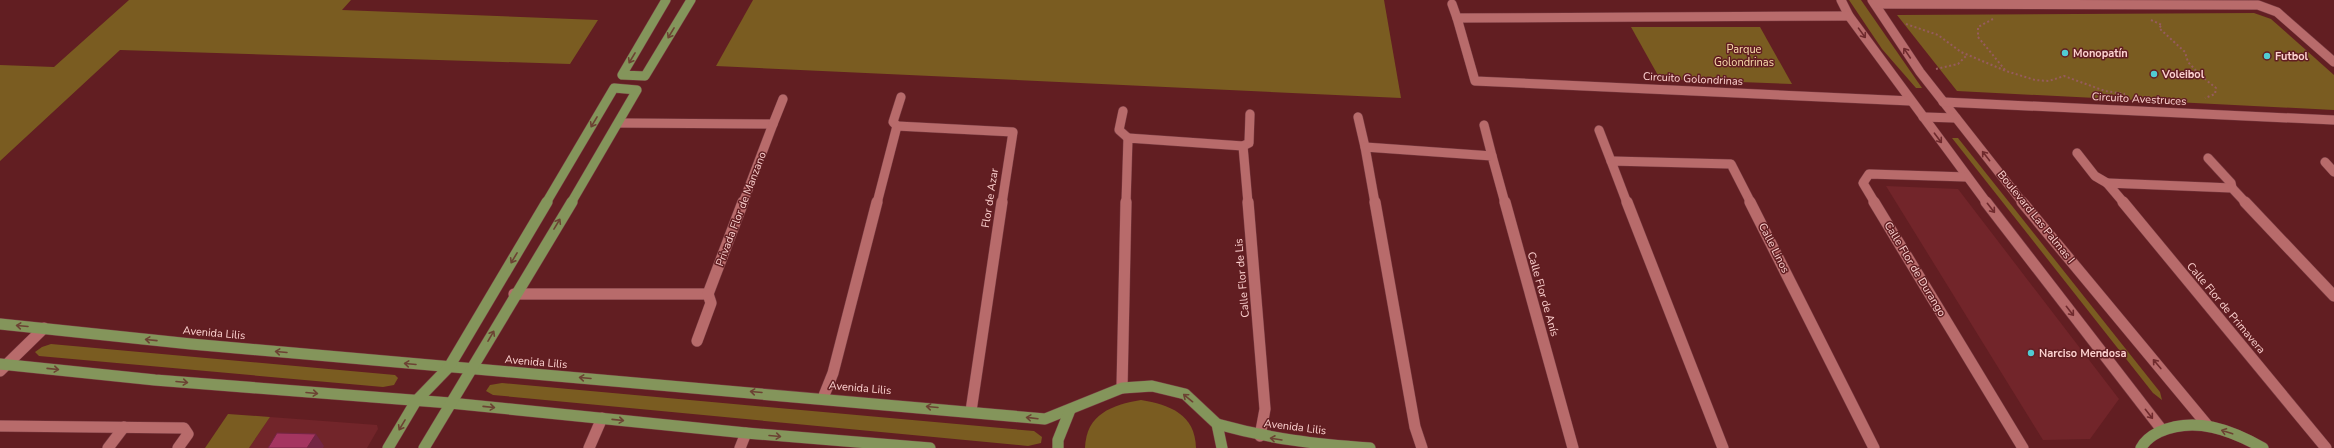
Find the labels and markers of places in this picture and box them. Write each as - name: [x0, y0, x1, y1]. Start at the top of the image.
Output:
- place label: Monopatín: [2073, 46, 2128, 61]
- marker: Monopatín: [2060, 48, 2070, 58]
- place label: Futbol: [2275, 49, 2309, 64]
- marker: Futbol: [2262, 51, 2272, 61]
- place label: Voleibol: [2161, 67, 2205, 82]
- marker: Voleibol: [2149, 69, 2159, 79]
- place label: Narciso Mendosa: [2039, 346, 2126, 361]
- marker: Narciso Mendosa: [2026, 348, 2036, 358]

